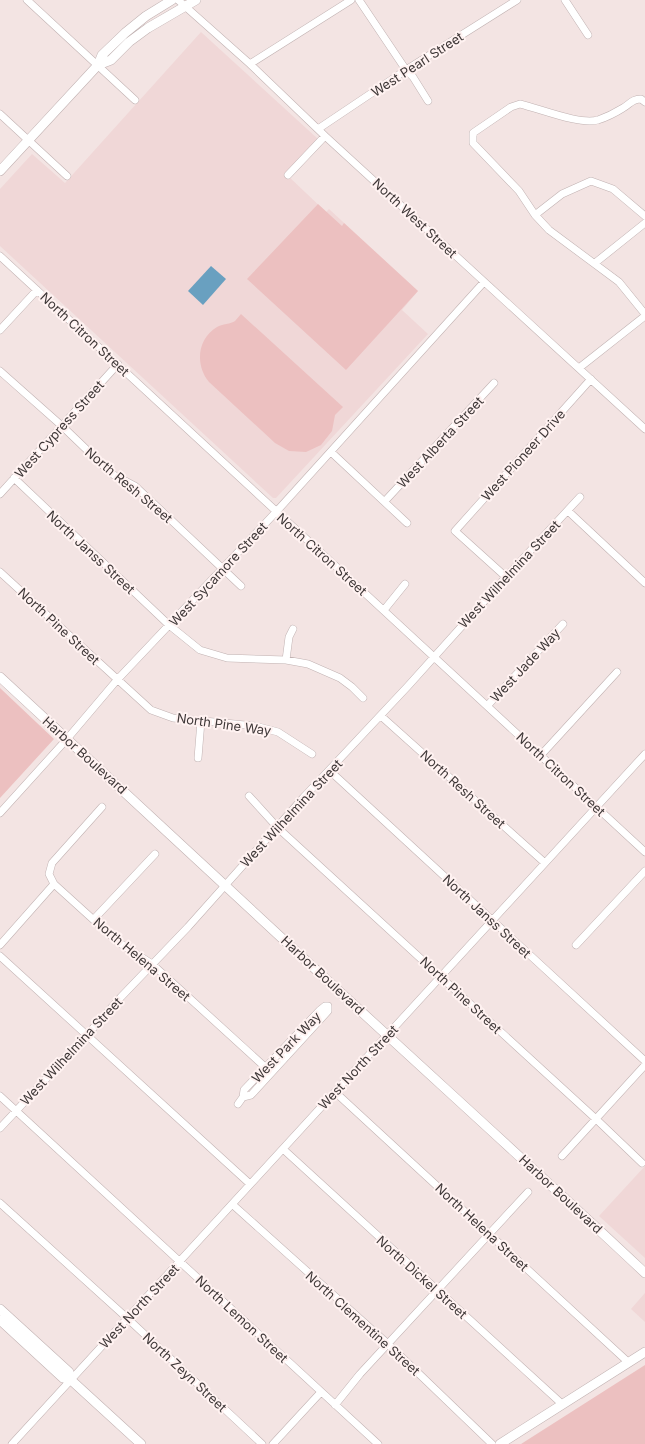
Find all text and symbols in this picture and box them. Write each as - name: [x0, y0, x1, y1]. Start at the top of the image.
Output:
- street label: West Pearl Street: [368, 28, 466, 100]
- street label: North West Street: [370, 175, 460, 261]
- street label: North Citron Street: [37, 289, 133, 379]
- street label: West Cypress Street: [11, 377, 107, 481]
- street label: West Alberta Street: [393, 393, 487, 491]
- street label: West Pioneer Drive: [478, 406, 568, 504]
- street label: North Resh Street: [82, 444, 176, 526]
- street label: North Janss Street: [44, 507, 138, 597]
- street label: North Citron Street: [274, 509, 370, 599]
- street label: West Wilhelmina Street: [455, 517, 563, 631]
- street label: West Sycamore Street: [166, 519, 270, 629]
- street label: North Pine Street: [15, 584, 103, 668]
- street label: West Jade Way: [487, 625, 563, 705]
- street label: North Pine Way: [176, 709, 272, 739]
- street label: Harbor Boulevard: [40, 713, 130, 797]
- street label: North Citron Street: [513, 729, 609, 819]
- street label: North Resh Street: [417, 747, 509, 831]
- street label: West Wilhelmina Street: [237, 756, 345, 870]
- street label: North Janss Street: [440, 871, 534, 961]
- street label: North Helena Street: [90, 914, 194, 1004]
- street label: Harbor Boulevard: [278, 932, 368, 1018]
- street label: North Pine Street: [417, 953, 505, 1037]
- street label: West Wilhelmina Street: [17, 994, 125, 1108]
- street label: West Park Way: [248, 1008, 324, 1086]
- street label: West North Street: [315, 1022, 401, 1112]
- street label: Harbor Boulevard: [516, 1151, 606, 1237]
- street label: North Helena Street: [432, 1180, 532, 1274]
- street label: North Dickel Street: [373, 1232, 471, 1322]
- street label: West North Street: [96, 1261, 182, 1351]
- street label: North Clementine Street: [303, 1267, 423, 1379]
- street label: North Lemon Street: [193, 1272, 291, 1366]
- street label: North Zeyn Street: [140, 1329, 230, 1415]

